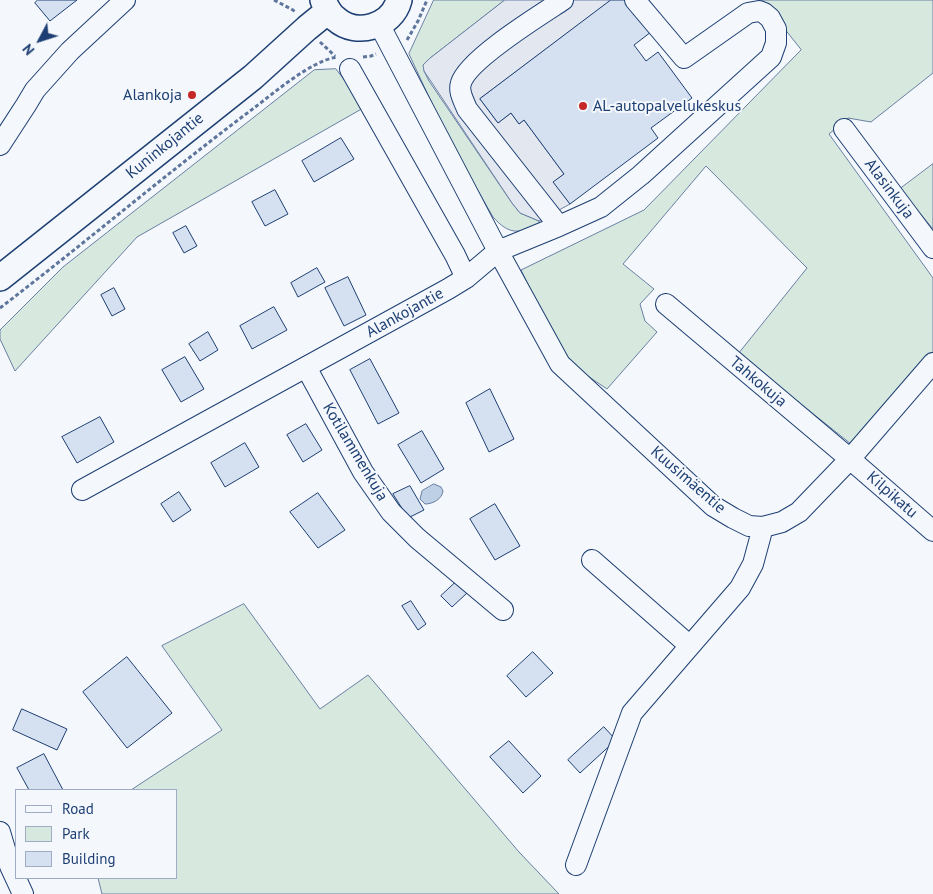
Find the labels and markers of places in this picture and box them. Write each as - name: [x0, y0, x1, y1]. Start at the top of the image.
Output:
- place label: Alankoja: [123, 85, 182, 105]
- marker: Alankoja: [186, 89, 198, 101]
- place label: AL-autopalvelukeskus: [593, 96, 741, 116]
- marker: AL-autopalvelukeskus: [577, 100, 589, 112]

